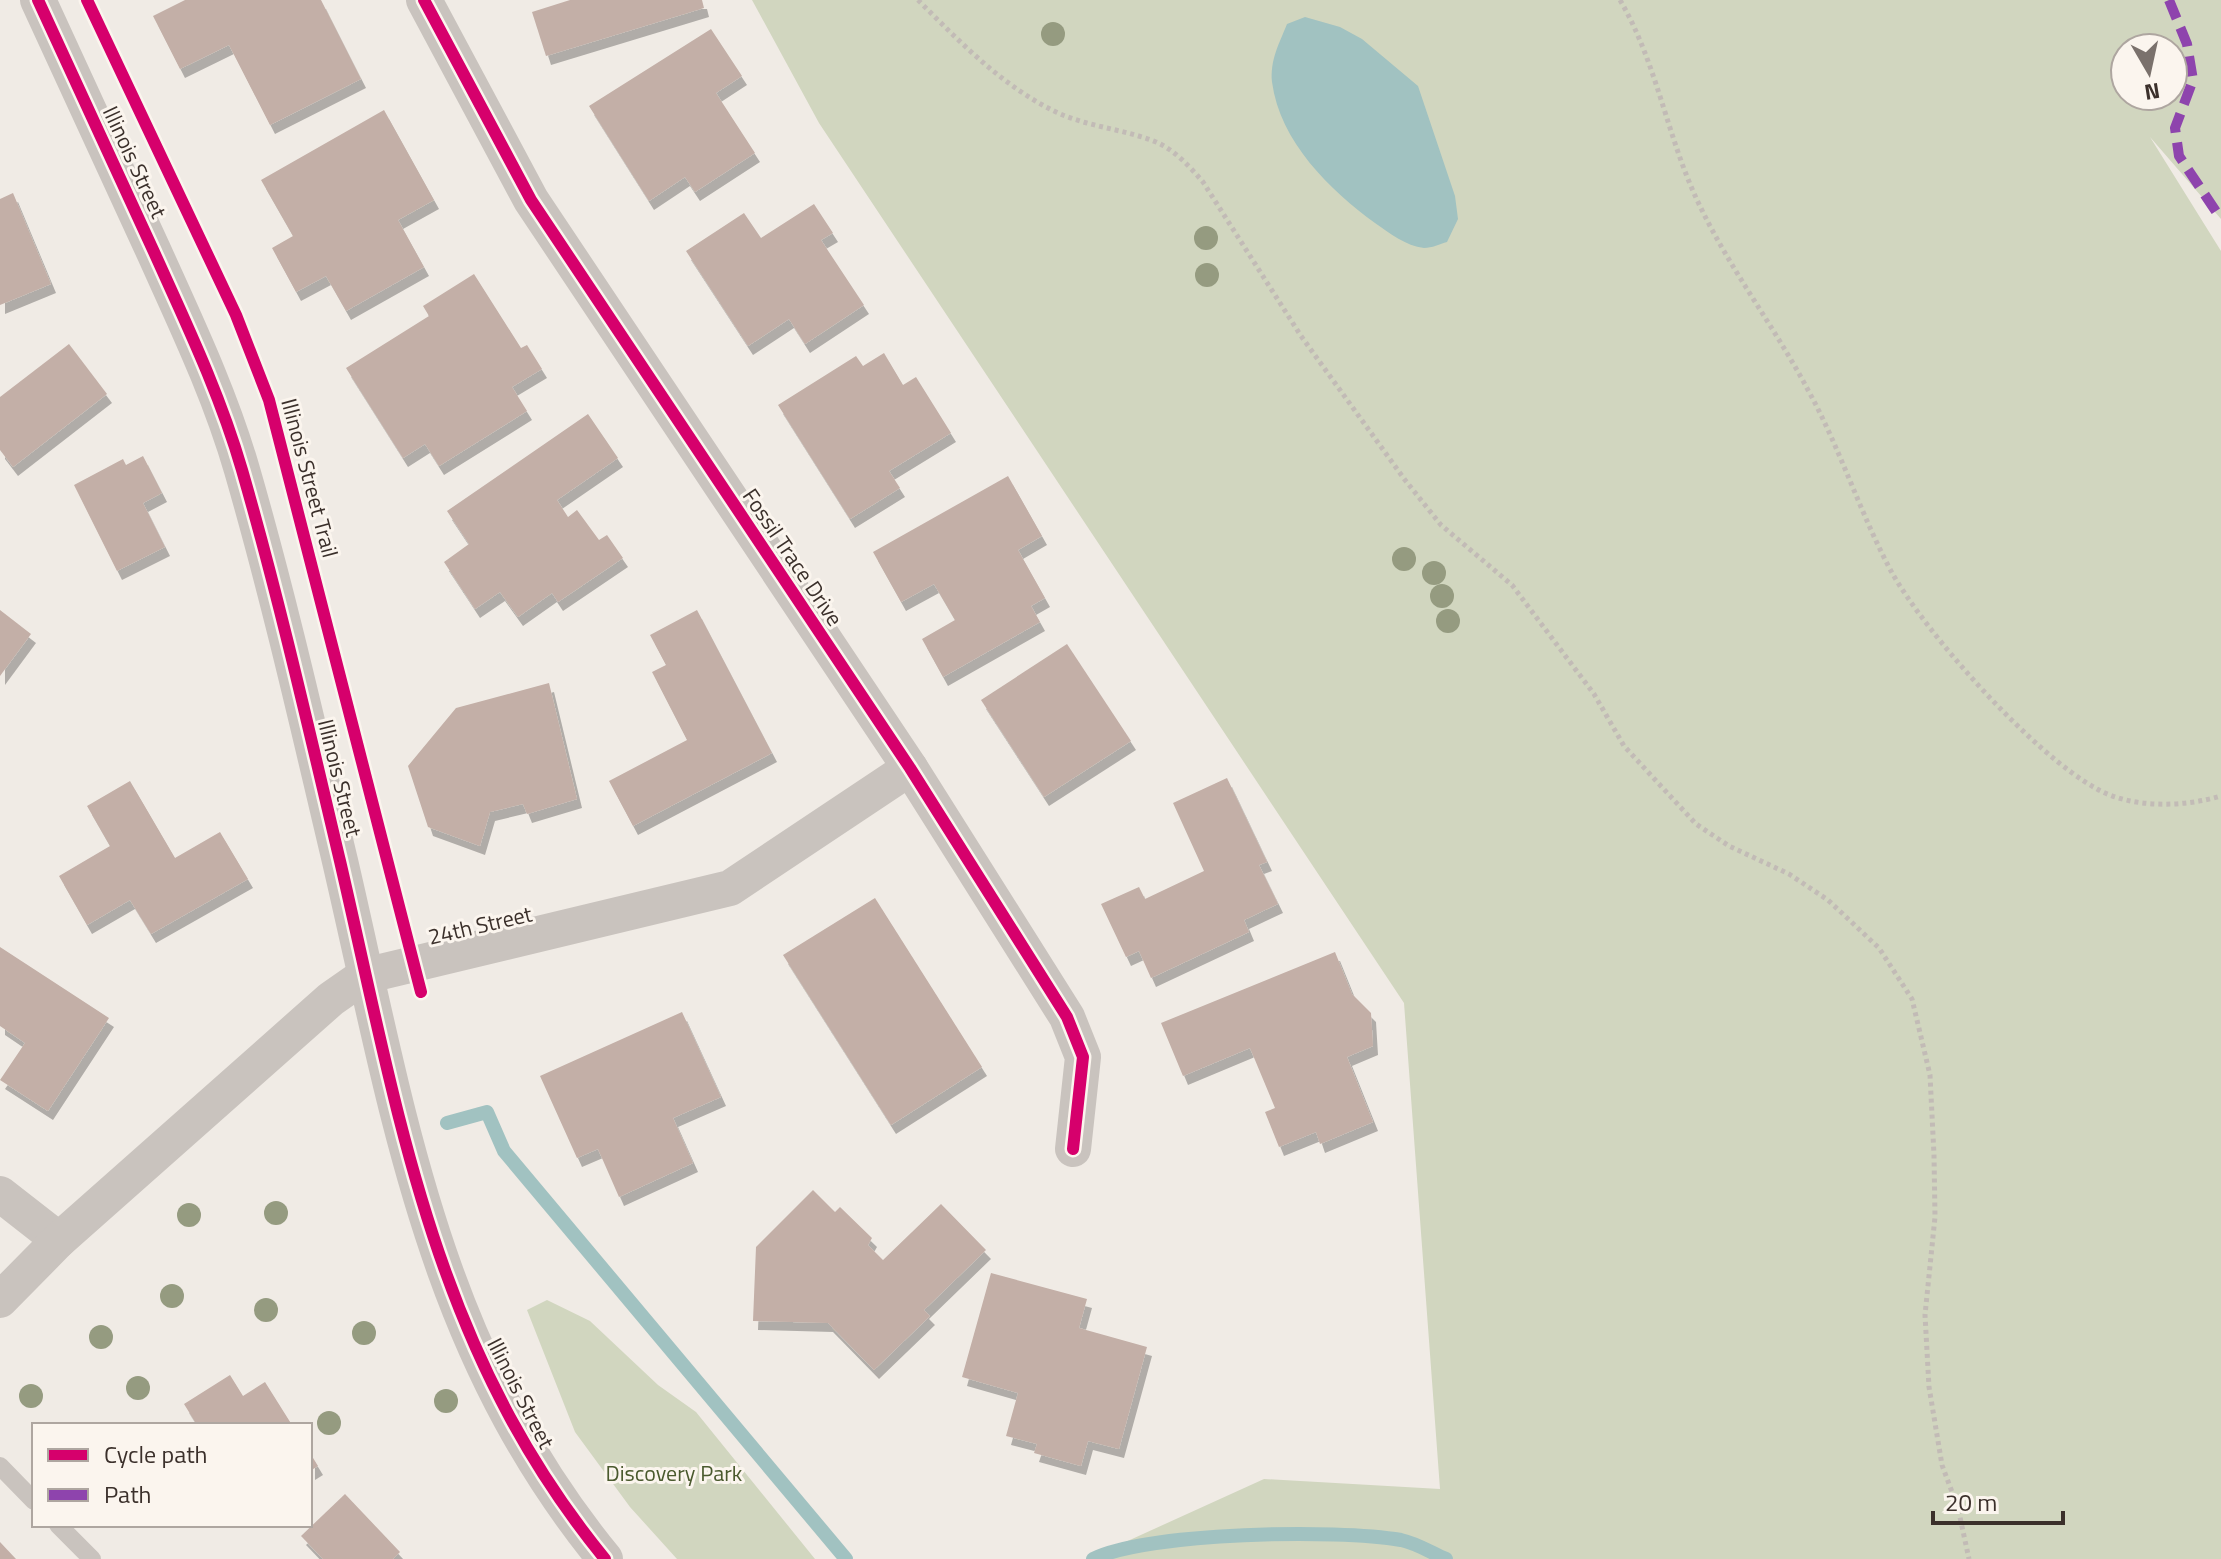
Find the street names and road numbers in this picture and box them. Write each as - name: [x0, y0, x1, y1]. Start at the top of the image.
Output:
- street label: Illinois Street: [94, 100, 176, 224]
- street label: Illinois Street Trail: [272, 395, 348, 561]
- street label: Fossil Trace Drive: [734, 481, 852, 633]
- street label: Illinois Street: [309, 715, 371, 841]
- street label: 24th Street: [425, 896, 536, 953]
- street label: Illinois Street: [479, 1332, 564, 1455]

